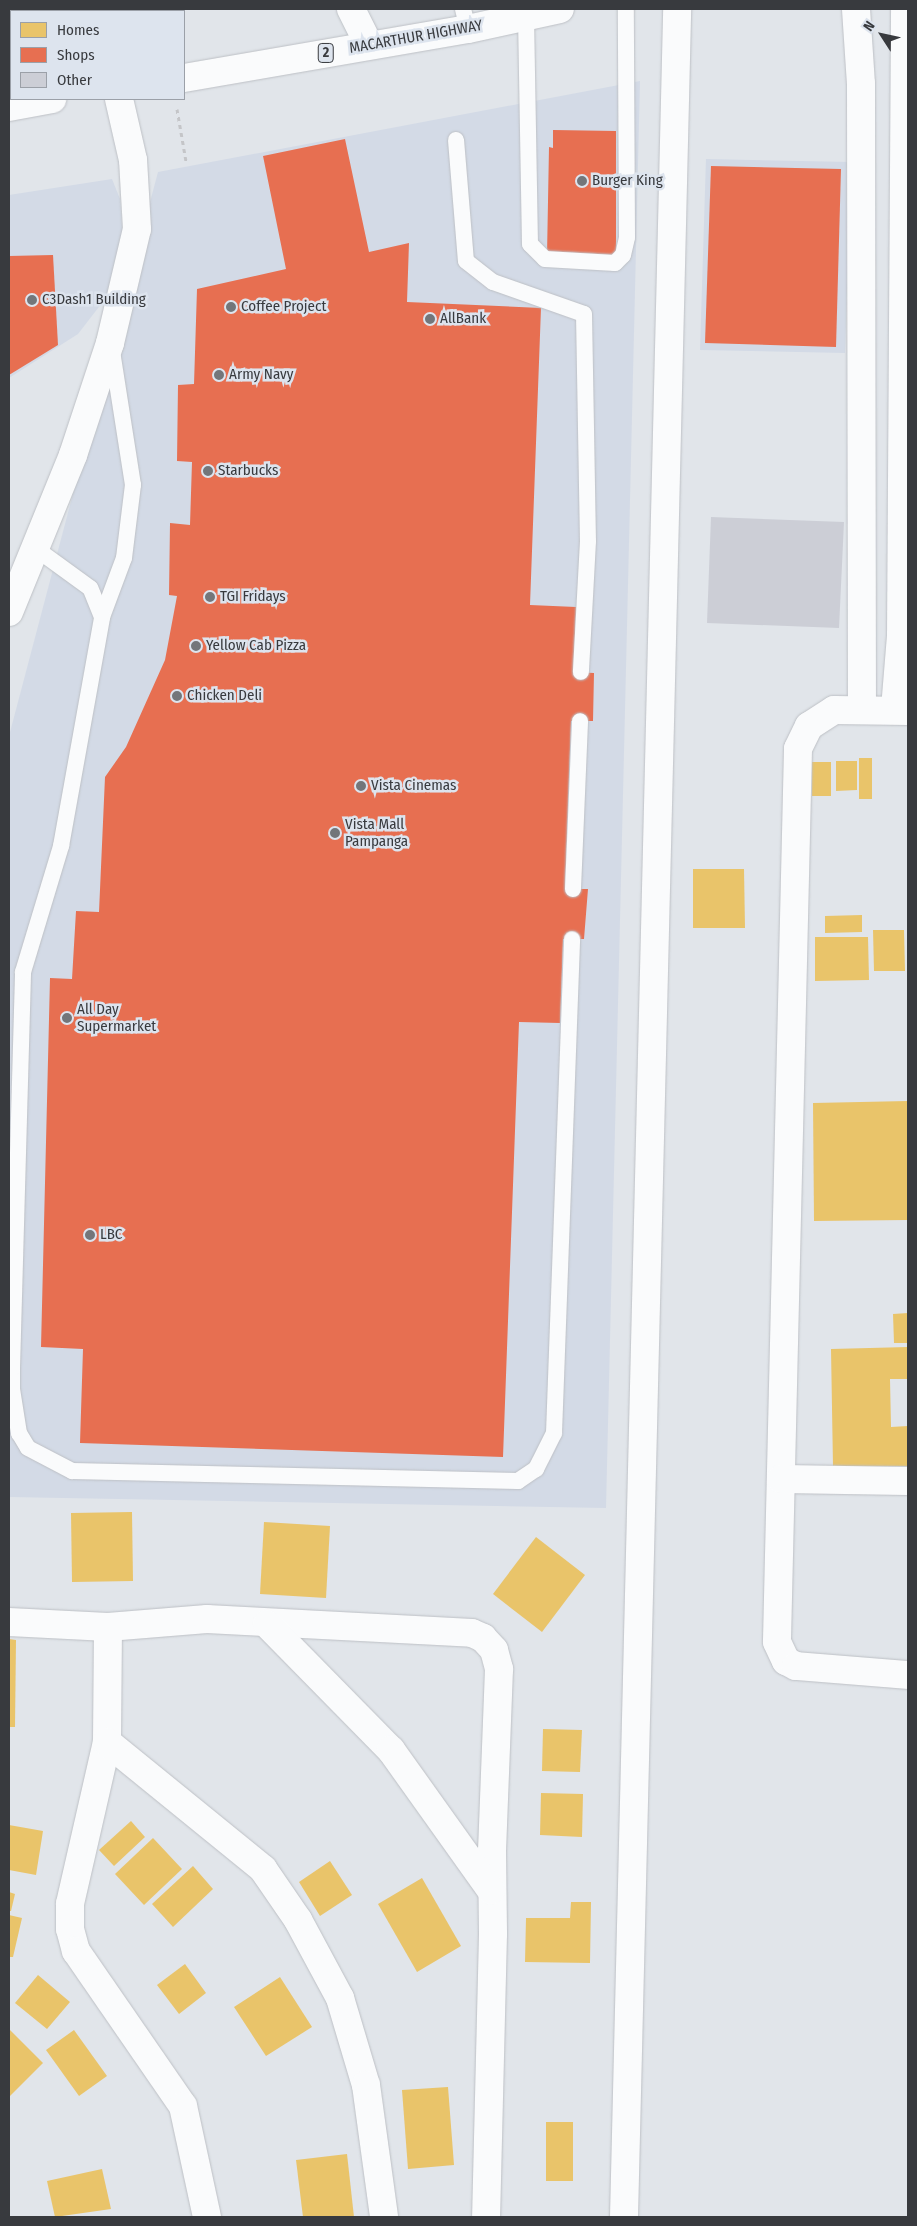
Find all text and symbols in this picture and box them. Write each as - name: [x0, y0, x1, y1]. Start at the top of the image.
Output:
- legend: [10, 10, 185, 100]
- north arrow: [857, 10, 907, 60]
- street label: MACARTHUR HIGHWAY: [348, 16, 484, 58]
- text: N: [860, 18, 879, 34]
- text: Homes: [57, 21, 99, 39]
- road number: 2: [317, 42, 335, 64]
- text: Shops: [57, 46, 95, 64]
- text: Other: [57, 71, 92, 89]
- place label: Burger King: [592, 172, 663, 190]
- marker: Burger King: [576, 175, 588, 187]
- place label: C3Dash1 Building: [42, 291, 146, 309]
- marker: C3Dash1 Building: [26, 294, 38, 306]
- place label: Coffee Project: [241, 298, 326, 316]
- marker: Coffee Project: [225, 301, 237, 313]
- place label: AllBank: [440, 310, 486, 328]
- marker: AllBank: [424, 313, 436, 325]
- place label: Army Navy: [229, 366, 293, 384]
- marker: Army Navy: [213, 369, 225, 381]
- place label: Starbucks: [218, 462, 278, 480]
- marker: Starbucks: [202, 465, 214, 477]
- place label: TGI Fridays: [220, 588, 286, 606]
- marker: TGI Fridays: [204, 591, 216, 603]
- place label: Yellow Cab Pizza: [206, 637, 306, 655]
- marker: Yellow Cab Pizza: [190, 640, 202, 652]
- place label: Chicken Deli: [187, 687, 262, 705]
- marker: Chicken Deli: [171, 690, 183, 702]
- place label: Vista Cinemas: [371, 777, 456, 795]
- marker: Vista Cinemas: [355, 780, 367, 792]
- place label: Vista Mall Pampanga: [345, 815, 408, 850]
- marker: Vista Mall Pampanga: [329, 827, 341, 839]
- place label: All Day Supermarket: [77, 1000, 156, 1035]
- marker: All Day Supermarket: [61, 1012, 73, 1024]
- place label: LBC: [100, 1226, 122, 1244]
- marker: LBC: [84, 1229, 96, 1241]

